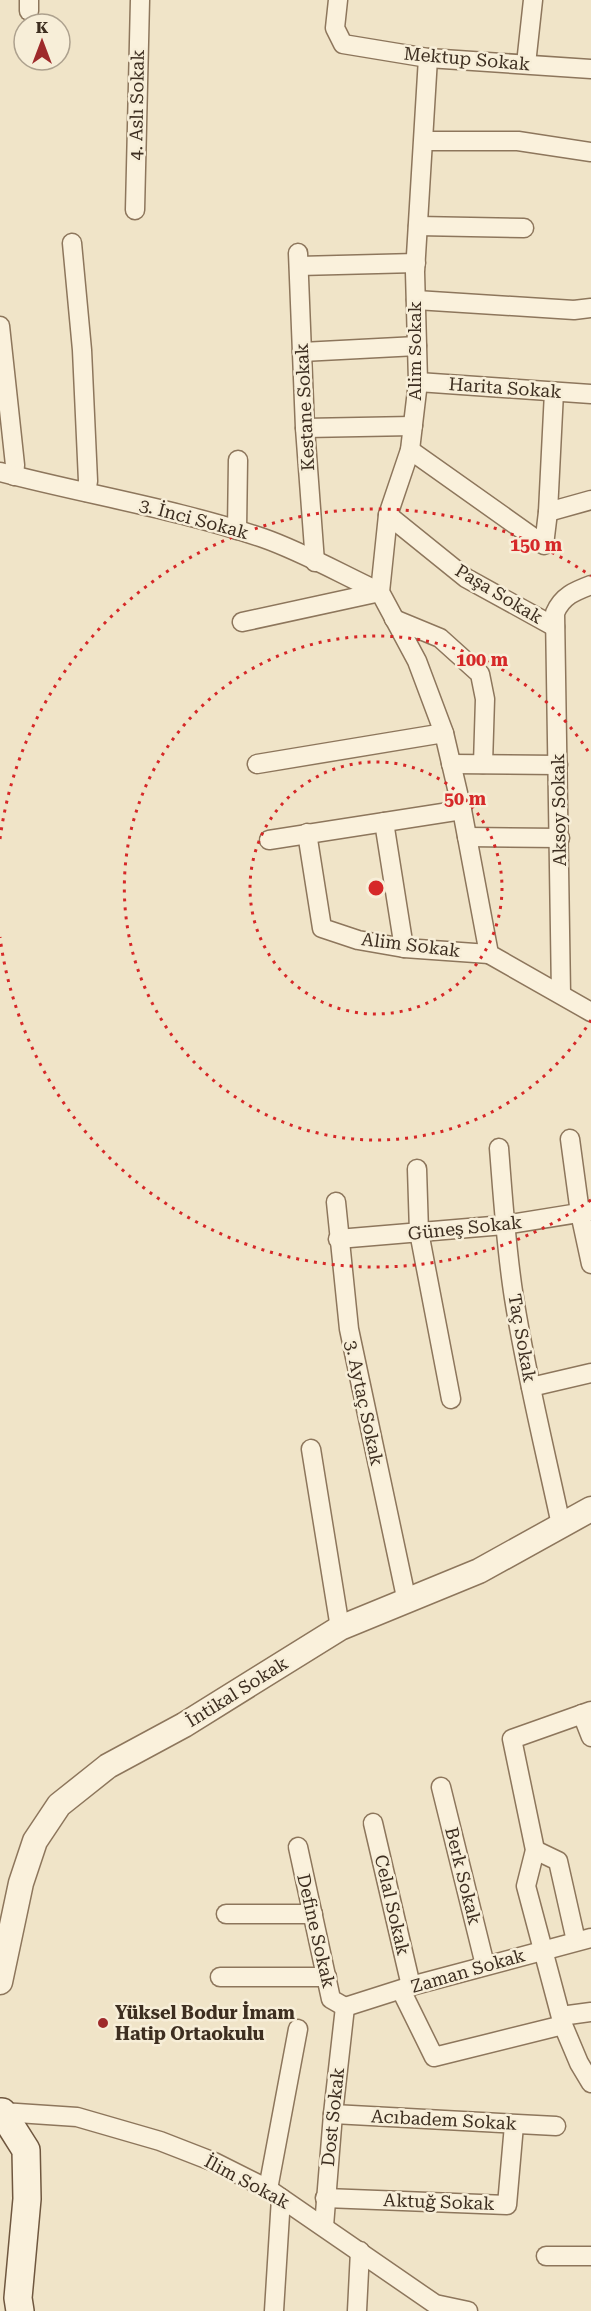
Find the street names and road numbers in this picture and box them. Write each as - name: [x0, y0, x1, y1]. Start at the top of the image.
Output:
- street label: Mektup Sokak: [403, 43, 531, 74]
- street label: 4. Aslı Sokak: [125, 49, 148, 161]
- street label: Alim Sokak: [404, 301, 425, 401]
- street label: Kestane Sokak: [291, 343, 318, 472]
- street label: Harita Sokak: [448, 373, 562, 402]
- street label: 3. İnci Sokak: [137, 494, 251, 543]
- street label: Paşa Sokak: [452, 559, 547, 628]
- street label: Aksoy Sokak: [547, 753, 570, 867]
- street label: Alim Sokak: [360, 928, 462, 961]
- street label: Güneş Sokak: [407, 1211, 523, 1244]
- street label: Taç Sokak: [504, 1292, 541, 1384]
- street label: 3. Aytaç Sokak: [341, 1338, 388, 1468]
- street label: İntikal Sokak: [182, 1652, 291, 1731]
- street label: Berk Sokak: [441, 1825, 486, 1927]
- street label: Celal Sokak: [371, 1853, 414, 1957]
- street label: Define Sokak: [293, 1872, 340, 1990]
- street label: Zaman Sokak: [408, 1944, 527, 1997]
- street label: Dost Sokak: [317, 2066, 348, 2167]
- street label: Acıbadem Sokak: [370, 2105, 518, 2134]
- street label: İlim Sokak: [201, 2150, 293, 2213]
- street label: Aktuğ Sokak: [383, 2189, 495, 2214]

